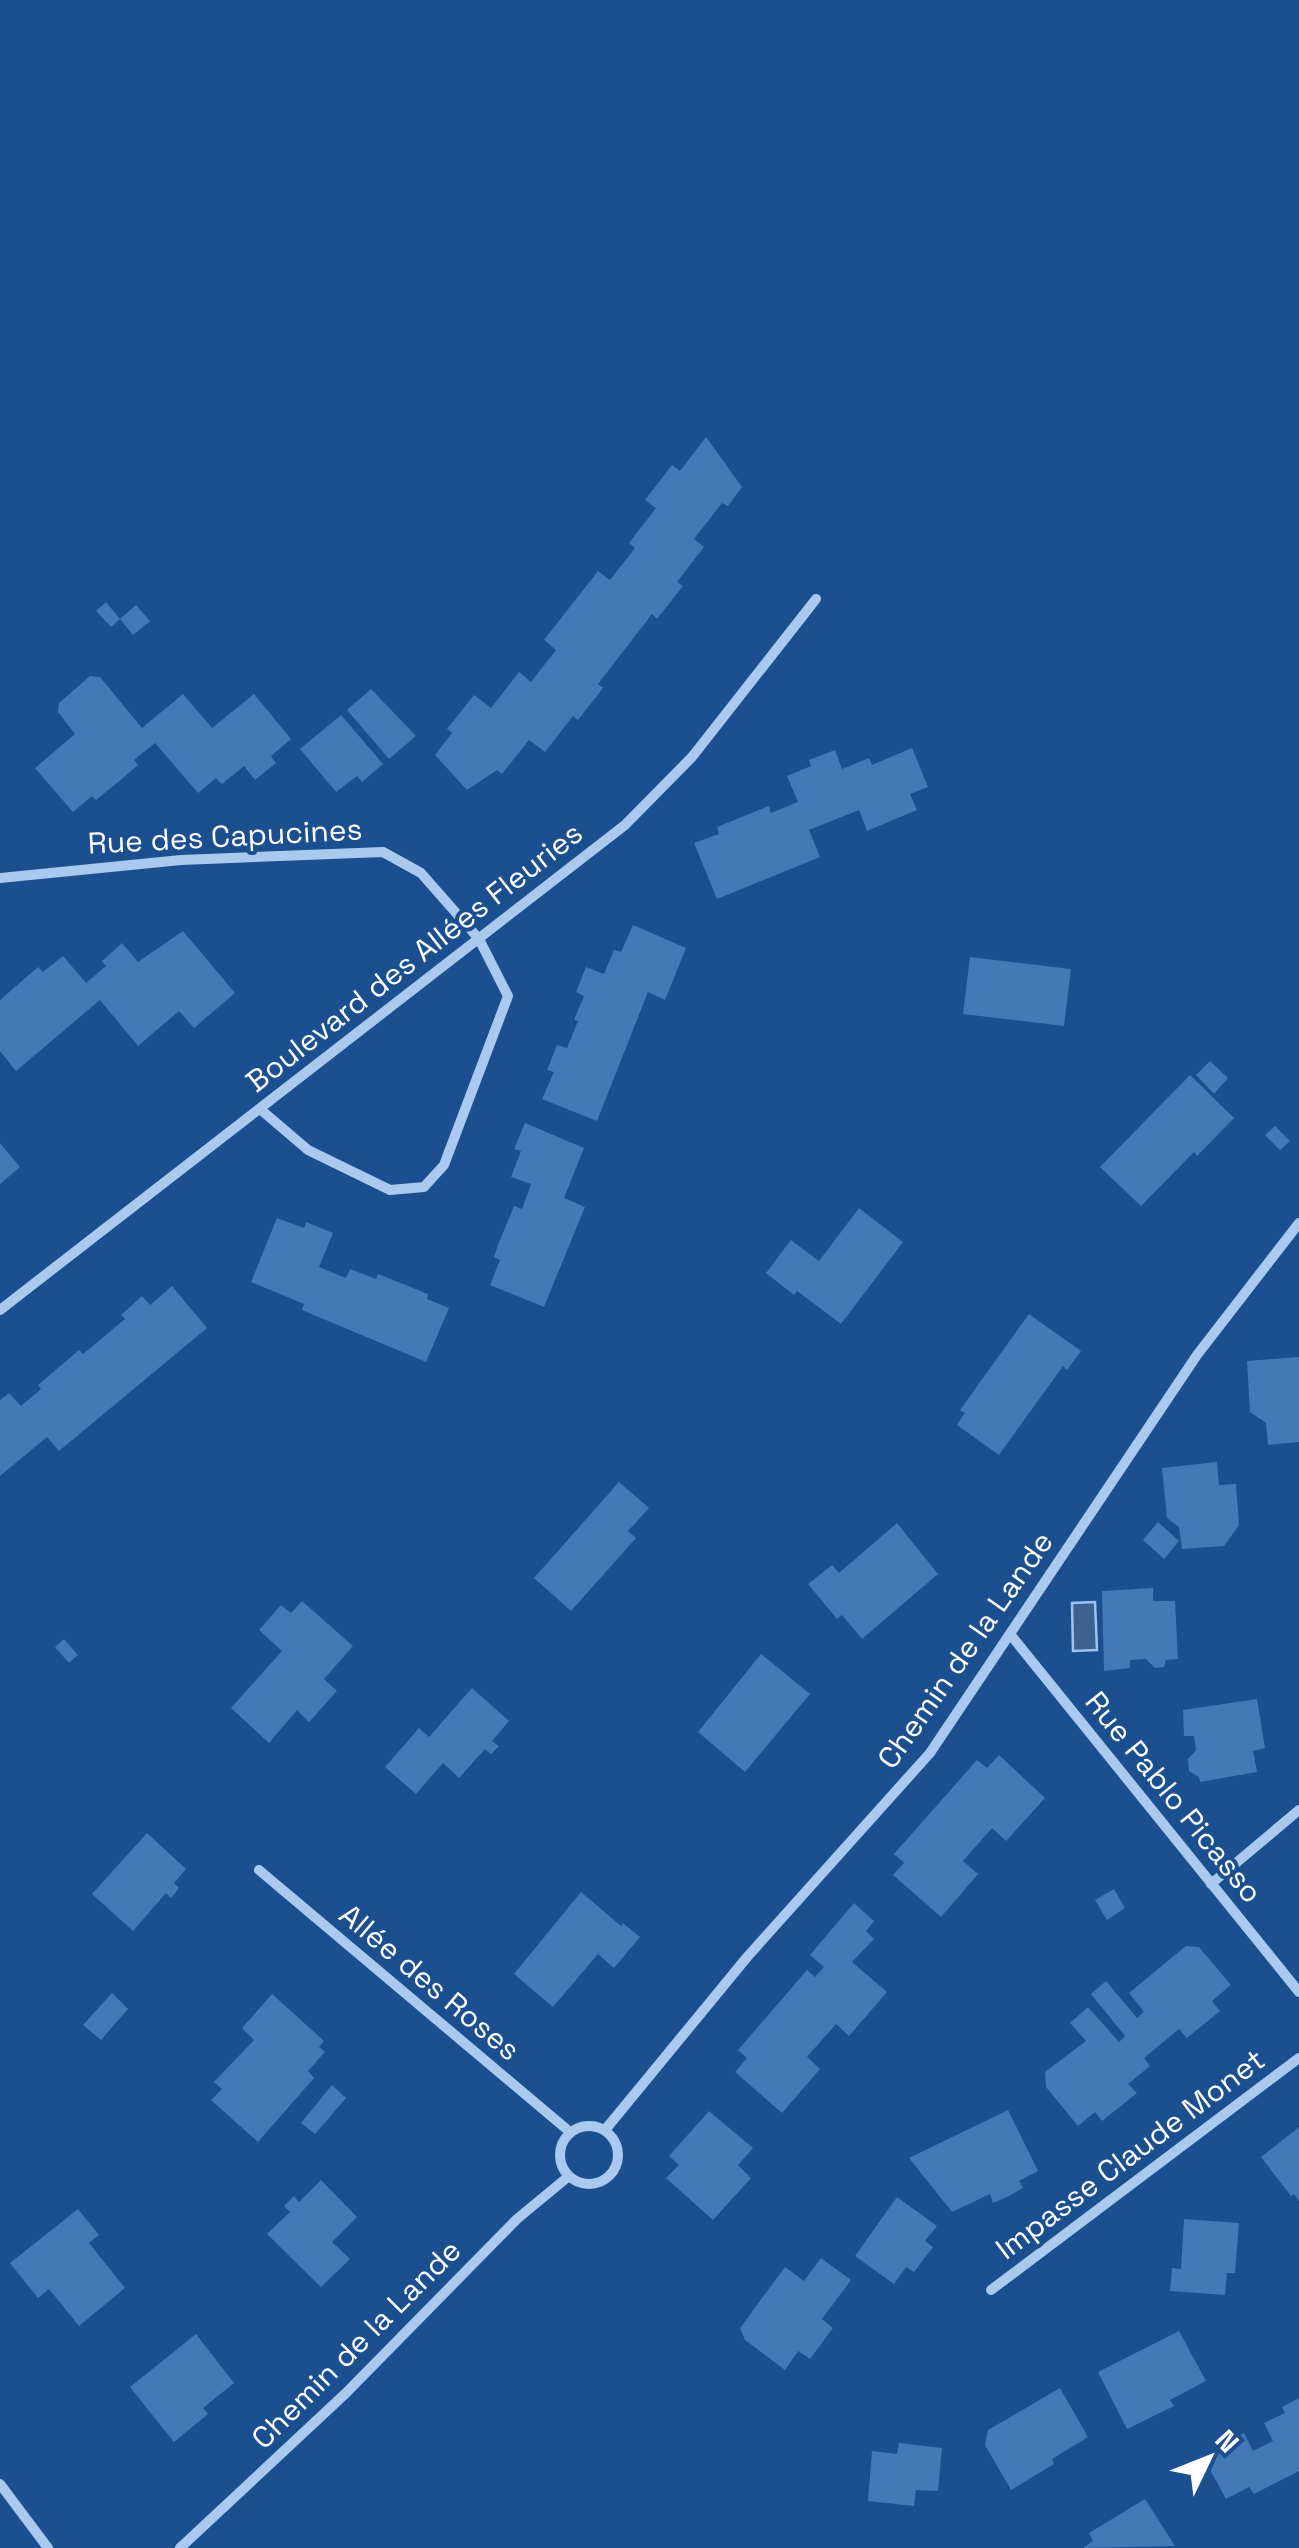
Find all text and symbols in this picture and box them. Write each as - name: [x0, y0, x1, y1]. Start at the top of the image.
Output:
- street label: Rue des Capucines: [87, 809, 363, 863]
- street label: Boulevard des Allées Fleuries: [238, 813, 590, 1101]
- street label: Chemin de la Lande: [868, 1524, 1062, 1776]
- street label: Rue Pablo Picasso: [1077, 1683, 1271, 1911]
- street label: Allée des Roses: [332, 1895, 528, 2069]
- street label: Impasse Claude Monet: [988, 2040, 1272, 2268]
- street label: Chemin de la Lande: [243, 2231, 469, 2457]
- north arrow: [1159, 2408, 1259, 2508]
- text: N: [1208, 2422, 1247, 2460]

